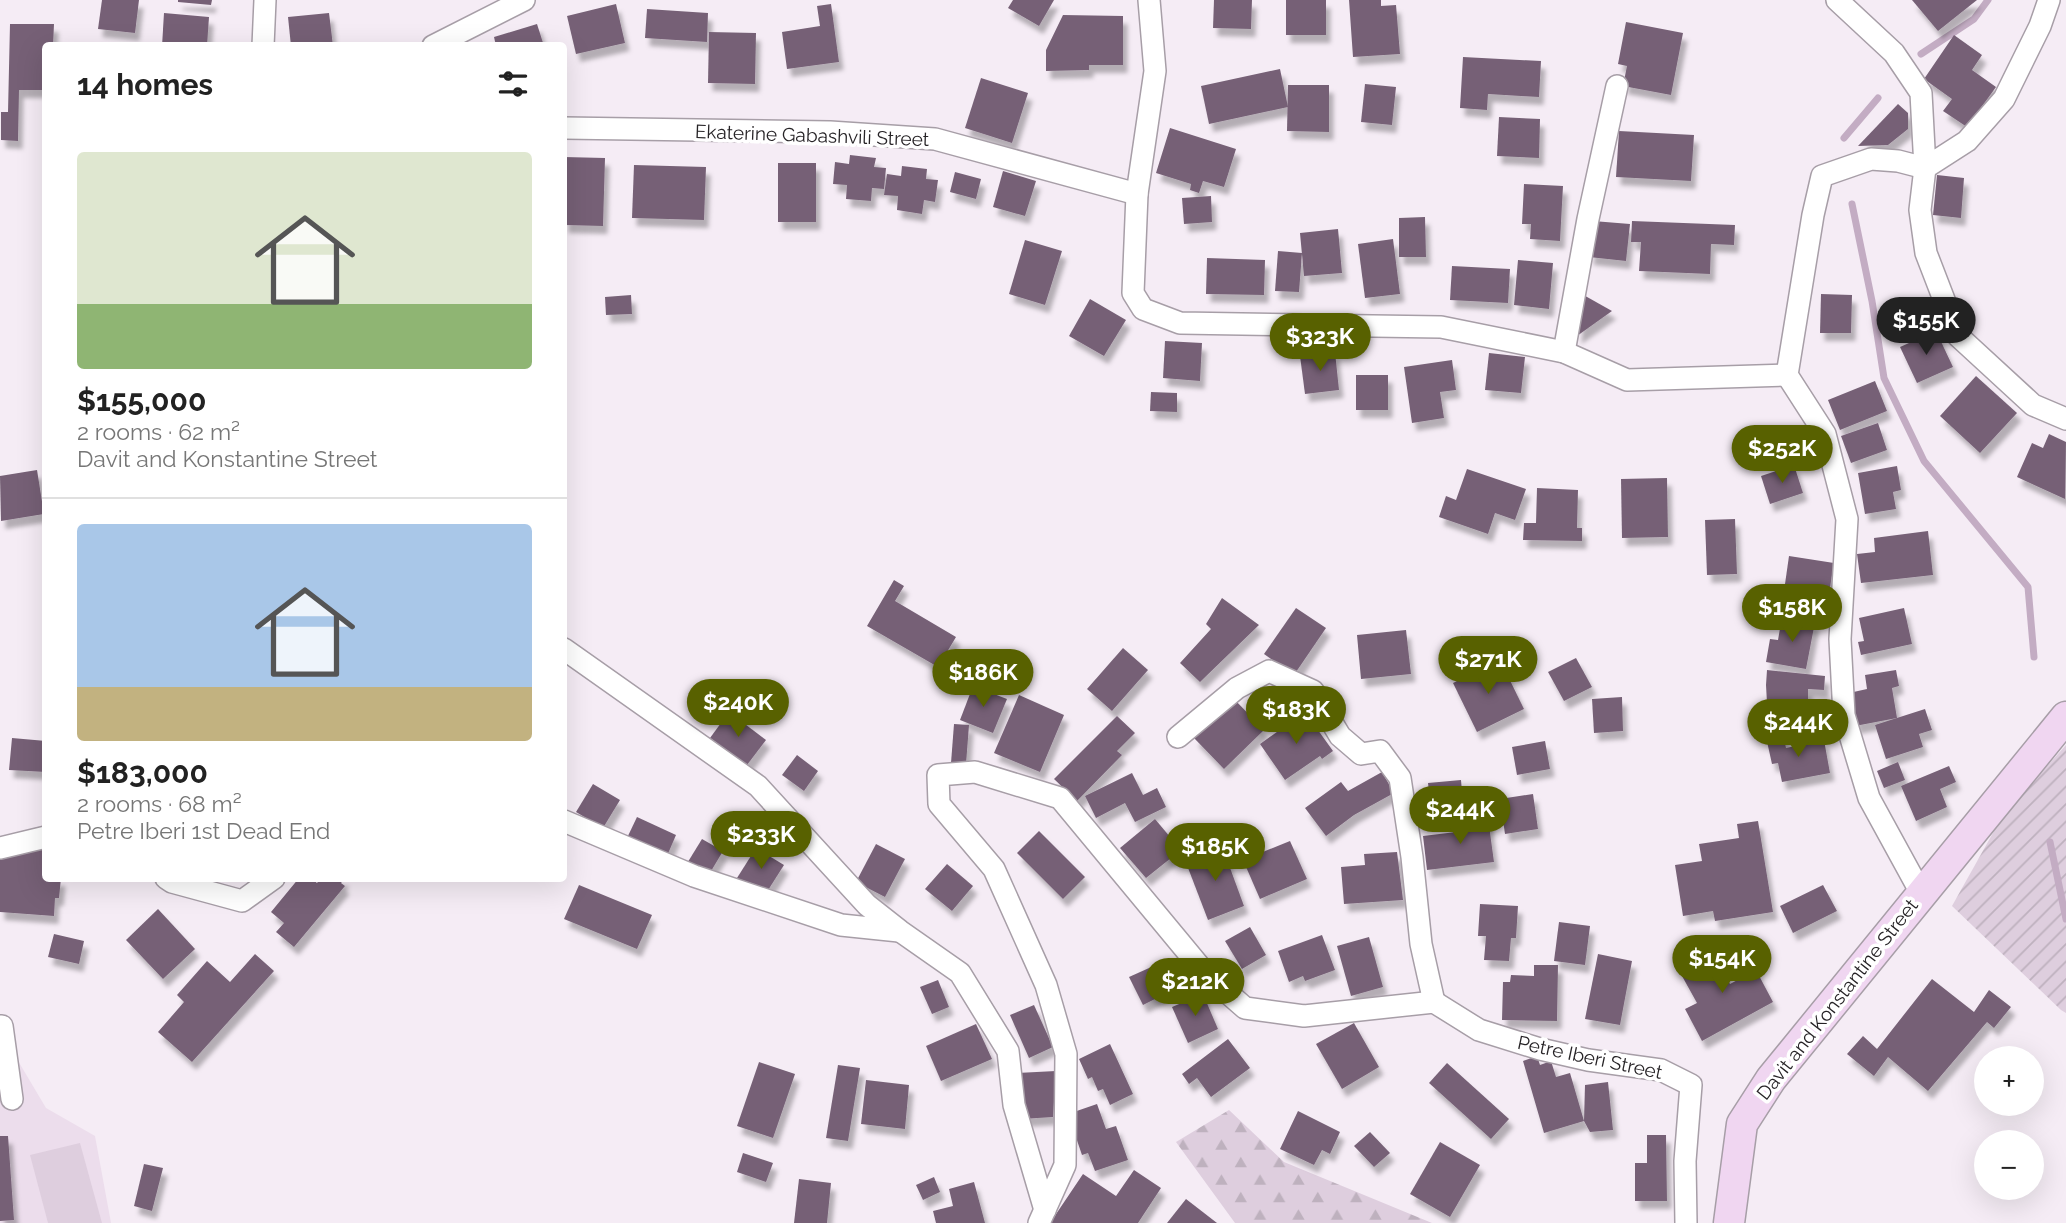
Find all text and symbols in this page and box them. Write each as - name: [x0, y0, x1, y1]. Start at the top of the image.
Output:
- icon: filters: [494, 65, 532, 103]
- text: 14 homes: [77, 67, 213, 102]
- street label: Ekaterine Gabashvili Street: [695, 120, 930, 150]
- icon: home: [242, 197, 368, 323]
- pin: $155K: [1877, 298, 1975, 357]
- text: $155K: [1893, 306, 1959, 333]
- pin: $323K: [1271, 314, 1369, 373]
- text: $323K: [1286, 322, 1354, 349]
- text: $155,000: [77, 383, 206, 418]
- text: 2 rooms · 62 m²: [77, 418, 240, 445]
- pin: $252K: [1733, 426, 1831, 485]
- text: $252K: [1748, 434, 1816, 461]
- text: Davit and Konstantine Street: [77, 445, 378, 472]
- icon: home: [242, 569, 368, 695]
- pin: $158K: [1743, 584, 1841, 644]
- text: $158K: [1758, 593, 1826, 620]
- pin: $271K: [1439, 636, 1537, 696]
- text: $271K: [1454, 645, 1522, 672]
- pin: $186K: [934, 650, 1032, 709]
- text: $186K: [948, 658, 1018, 685]
- pin: $240K: [689, 680, 787, 739]
- pin: $183K: [1247, 686, 1345, 746]
- text: $240K: [703, 688, 773, 715]
- text: $183K: [1262, 695, 1330, 722]
- pin: $244K: [1749, 700, 1847, 759]
- text: $244K: [1763, 708, 1833, 735]
- text: $183,000: [77, 755, 208, 790]
- pin: $244K: [1411, 786, 1509, 846]
- text: 2 rooms · 68 m²: [77, 790, 242, 817]
- text: $244K: [1425, 795, 1495, 822]
- pin: $233K: [712, 812, 810, 871]
- text: Petre Iberi 1st Dead End: [77, 817, 330, 844]
- text: $233K: [727, 820, 795, 847]
- pin: $185K: [1166, 824, 1264, 883]
- text: $185K: [1181, 832, 1249, 859]
- street label: Davit and Konstantine Street: [1752, 894, 1922, 1104]
- pin: $154K: [1673, 936, 1771, 995]
- text: $154K: [1688, 944, 1756, 971]
- pin: $212K: [1146, 958, 1244, 1018]
- text: $212K: [1161, 967, 1229, 994]
- street label: Petre Iberi Street: [1516, 1031, 1665, 1083]
- map controls: [1974, 1046, 2044, 1200]
- button: +: [1974, 1046, 2044, 1116]
- button: −: [1974, 1130, 2044, 1200]

